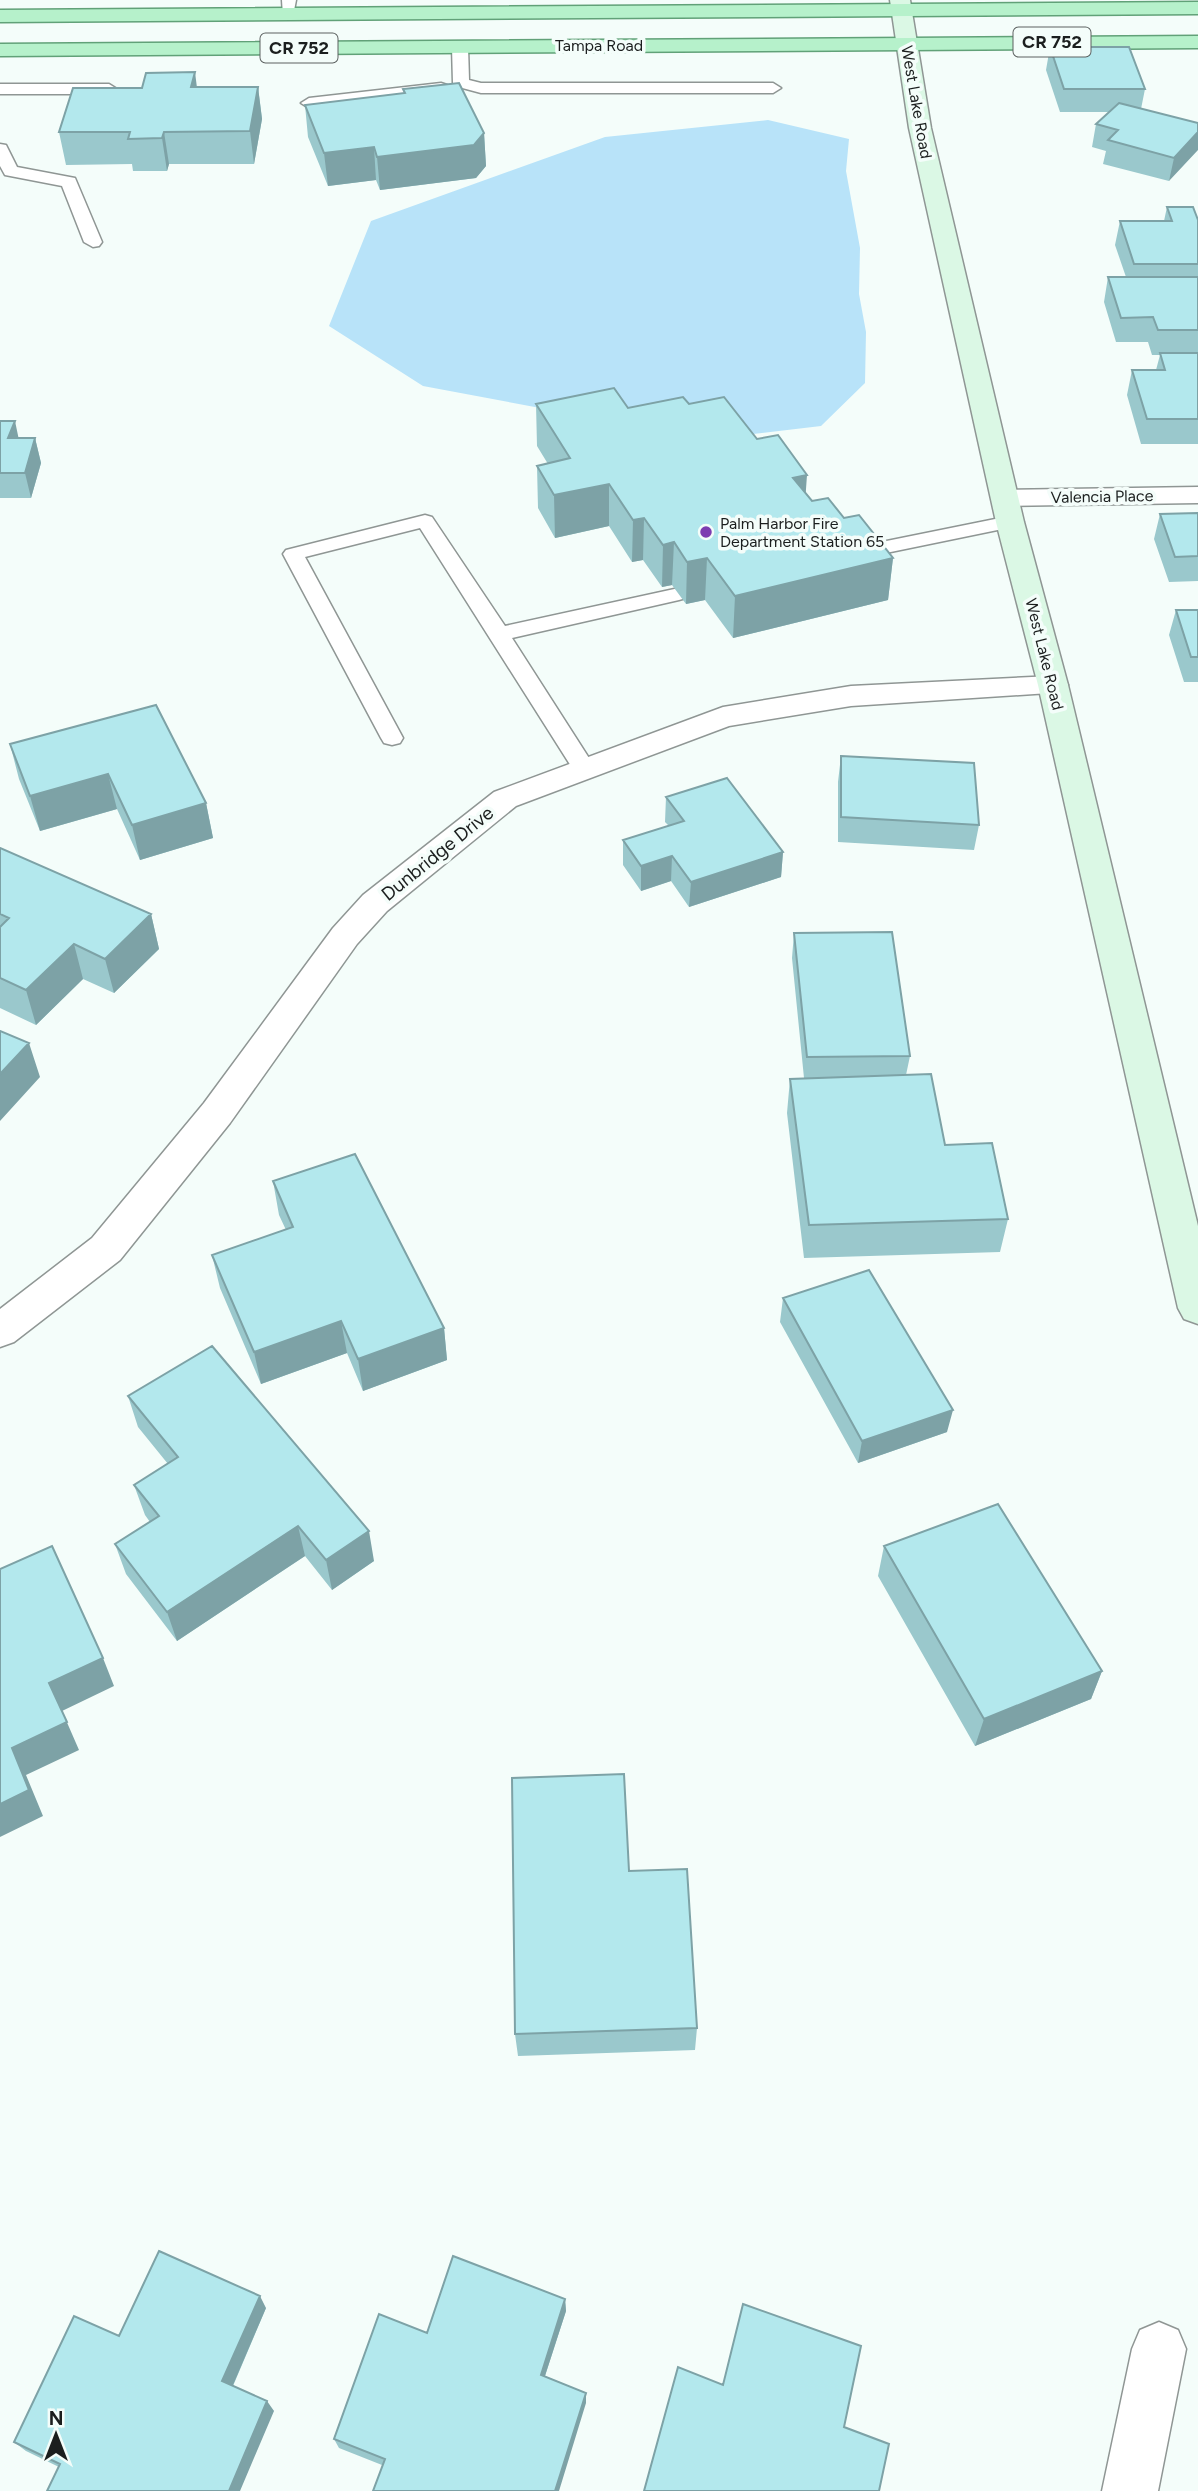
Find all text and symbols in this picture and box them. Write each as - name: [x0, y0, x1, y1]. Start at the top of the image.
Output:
- road number: CR 752: [1014, 28, 1090, 56]
- road number: CR 752: [260, 33, 338, 62]
- street label: Tampa Road: [555, 36, 643, 55]
- street label: West Lake Road: [897, 44, 936, 160]
- street label: Valencia Place: [1051, 486, 1154, 507]
- place label: Palm Harbor Fire Department Station 65: [720, 514, 884, 551]
- marker: Palm Harbor Fire Department Station 65: [698, 524, 714, 540]
- street label: West Lake Road: [1021, 596, 1068, 712]
- street label: Dunbridge Drive: [377, 801, 498, 906]
- north arrow: [21, 2400, 91, 2470]
- text: N: [49, 2407, 63, 2430]

